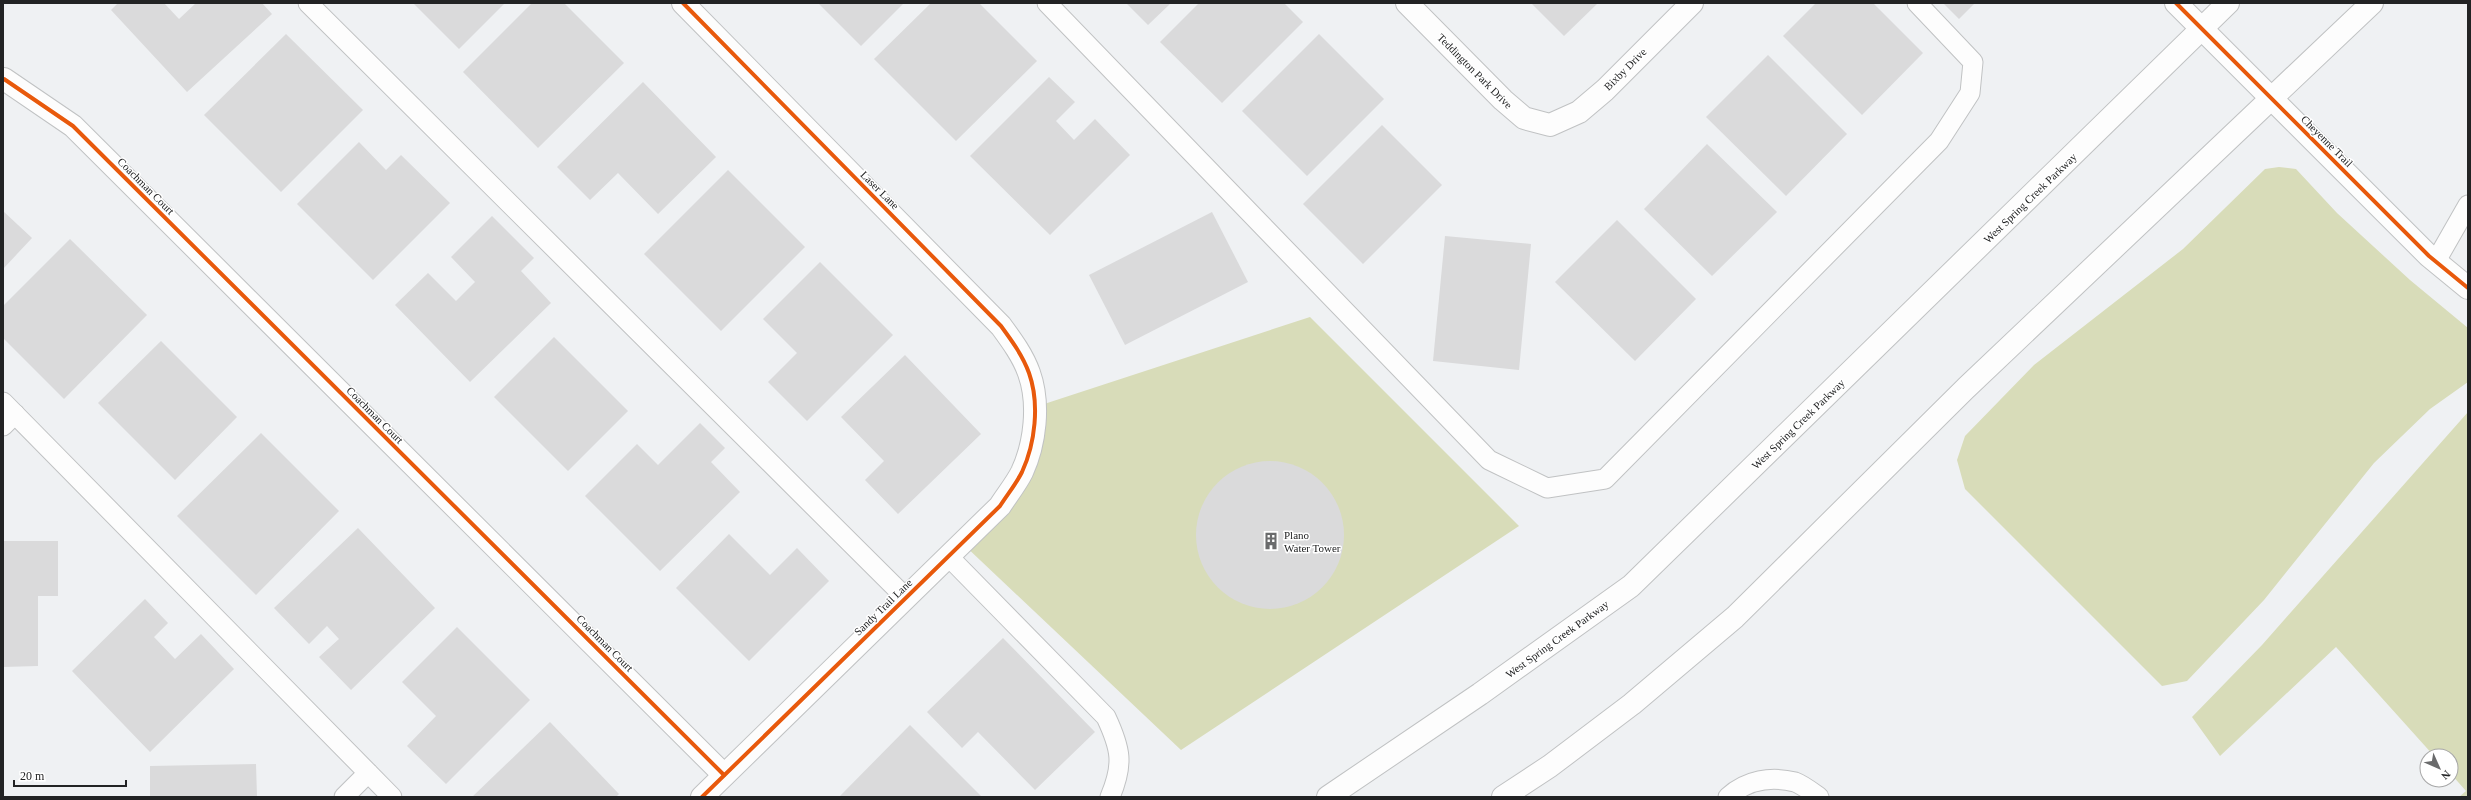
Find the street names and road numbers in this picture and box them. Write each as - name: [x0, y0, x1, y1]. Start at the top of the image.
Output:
- street label: Teddington Park Drive: [1435, 31, 1515, 111]
- street label: Bixby Drive: [1601, 45, 1649, 93]
- street label: Cheyenne Trail: [2299, 113, 2355, 169]
- street label: West Spring Creek Parkway: [1981, 150, 2079, 245]
- street label: Coachman Court: [115, 155, 177, 217]
- street label: Laser Lane: [858, 168, 902, 212]
- street label: West Spring Creek Parkway: [1749, 376, 1847, 471]
- street label: Coachman Court: [344, 384, 406, 446]
- street label: Sandy Trail Lane: [852, 576, 915, 638]
- street label: West Spring Creek Parkway: [1503, 597, 1611, 680]
- street label: Coachman Court: [574, 612, 636, 674]

